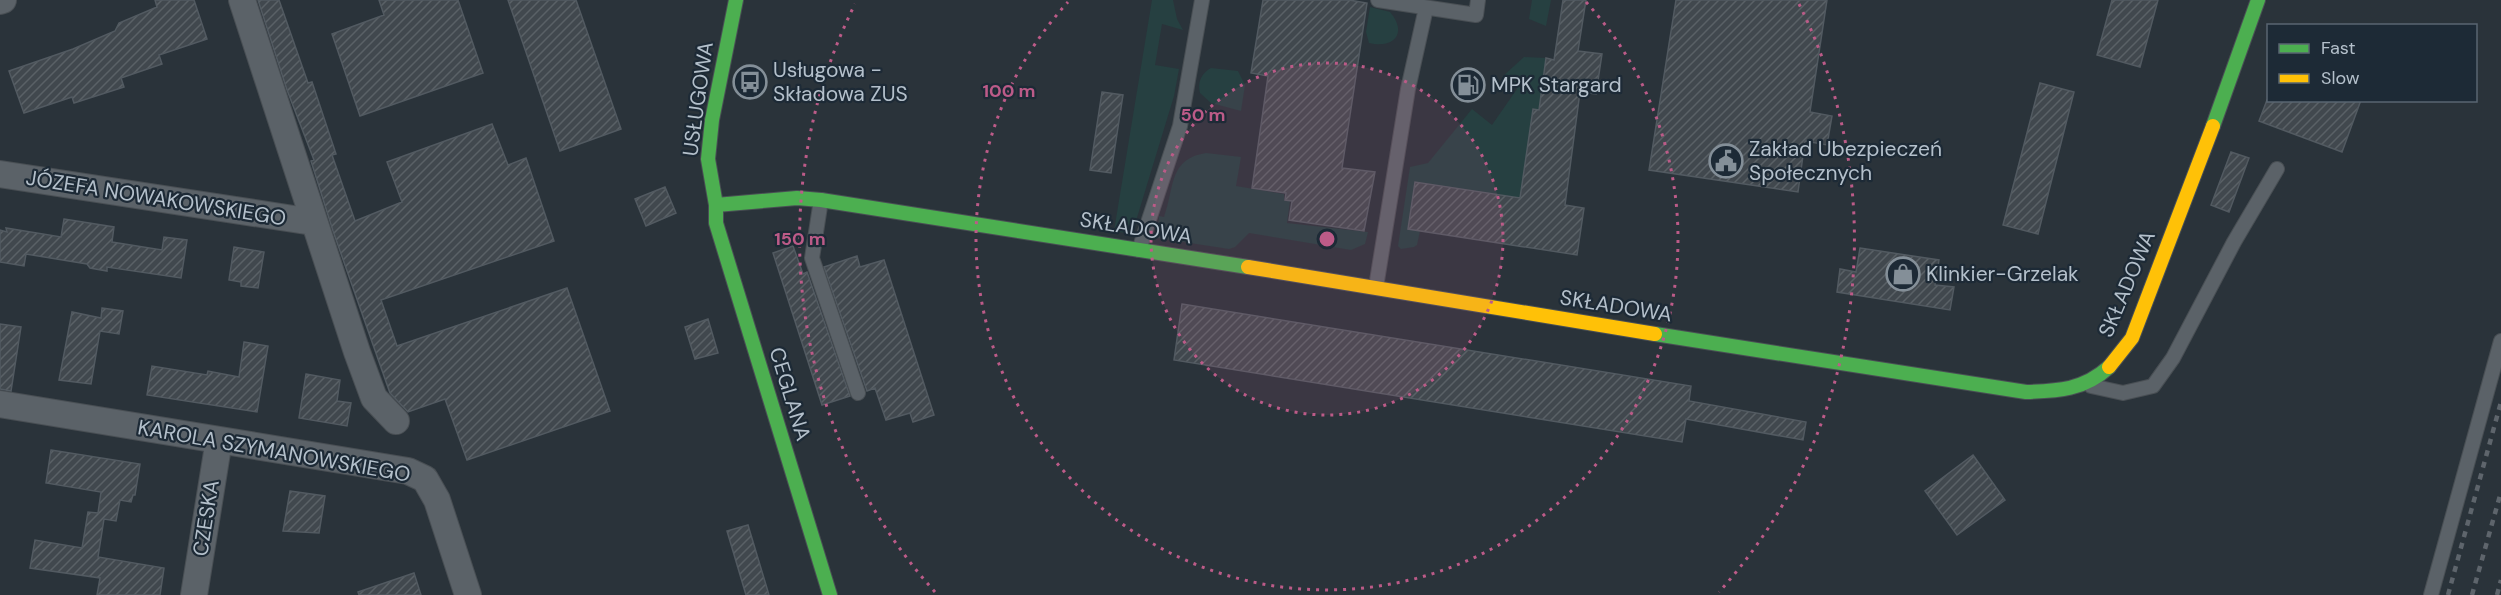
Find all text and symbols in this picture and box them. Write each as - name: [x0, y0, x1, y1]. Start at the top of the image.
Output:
- legend: [2267, 24, 2477, 102]
- text: Fast: [2321, 36, 2356, 60]
- street label: USŁUGOWA: [676, 40, 720, 158]
- place label: Usługowa - Składowa ZUS: [773, 56, 908, 108]
- bus stop icon: Usługowa - Składowa ZUS: [732, 64, 768, 100]
- text: Slow: [2321, 66, 2360, 90]
- fuel station icon: MPK Stargard: [1450, 67, 1486, 103]
- place label: MPK Stargard: [1491, 71, 1622, 99]
- text: 100 m: [982, 79, 1036, 103]
- text: 50 m: [1180, 103, 1226, 127]
- place label: Zakład Ubezpieczeń Społecznych: [1749, 135, 1942, 187]
- public building icon: Zakład Ubezpieczeń Społecznych: [1708, 143, 1744, 179]
- street label: JÓZEFA NOWAKOWSKIEGO: [24, 164, 288, 232]
- street label: SKŁADOWA: [1078, 205, 1194, 251]
- street label: SKŁADOWA: [2092, 226, 2162, 341]
- text: 150 m: [774, 227, 826, 251]
- centre of rings: [1317, 229, 1337, 249]
- shop icon: Klinkier-Grzelak: [1885, 256, 1921, 292]
- place label: Klinkier-Grzelak: [1926, 260, 2079, 288]
- street label: SKŁADOWA: [1558, 283, 1674, 329]
- street label: CEGLANA: [763, 344, 817, 444]
- street label: KAROLA SZYMANOWSKIEGO: [135, 413, 413, 489]
- street label: CZESKA: [186, 478, 226, 558]

